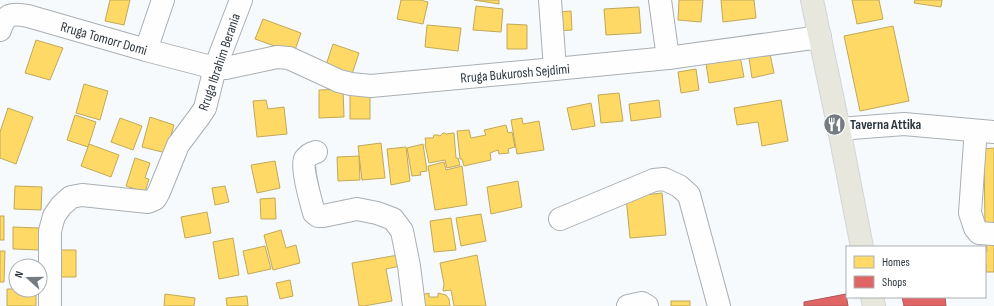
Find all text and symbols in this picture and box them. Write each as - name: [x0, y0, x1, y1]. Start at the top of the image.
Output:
- street label: Rruga Ibrahim Berania: [195, 11, 244, 113]
- street label: Rruga Tomorr Domi: [59, 18, 149, 59]
- street label: Rruga Bukurosh Sejdimi: [460, 60, 570, 87]
- restaurant icon: Taverna Attika: [822, 111, 848, 137]
- place label: Taverna Attika: [850, 116, 922, 133]
- legend: [846, 246, 986, 298]
- text: Homes: [882, 255, 910, 270]
- north arrow: [8, 258, 48, 298]
- text: N: [12, 269, 26, 280]
- text: Shops: [882, 275, 907, 290]

